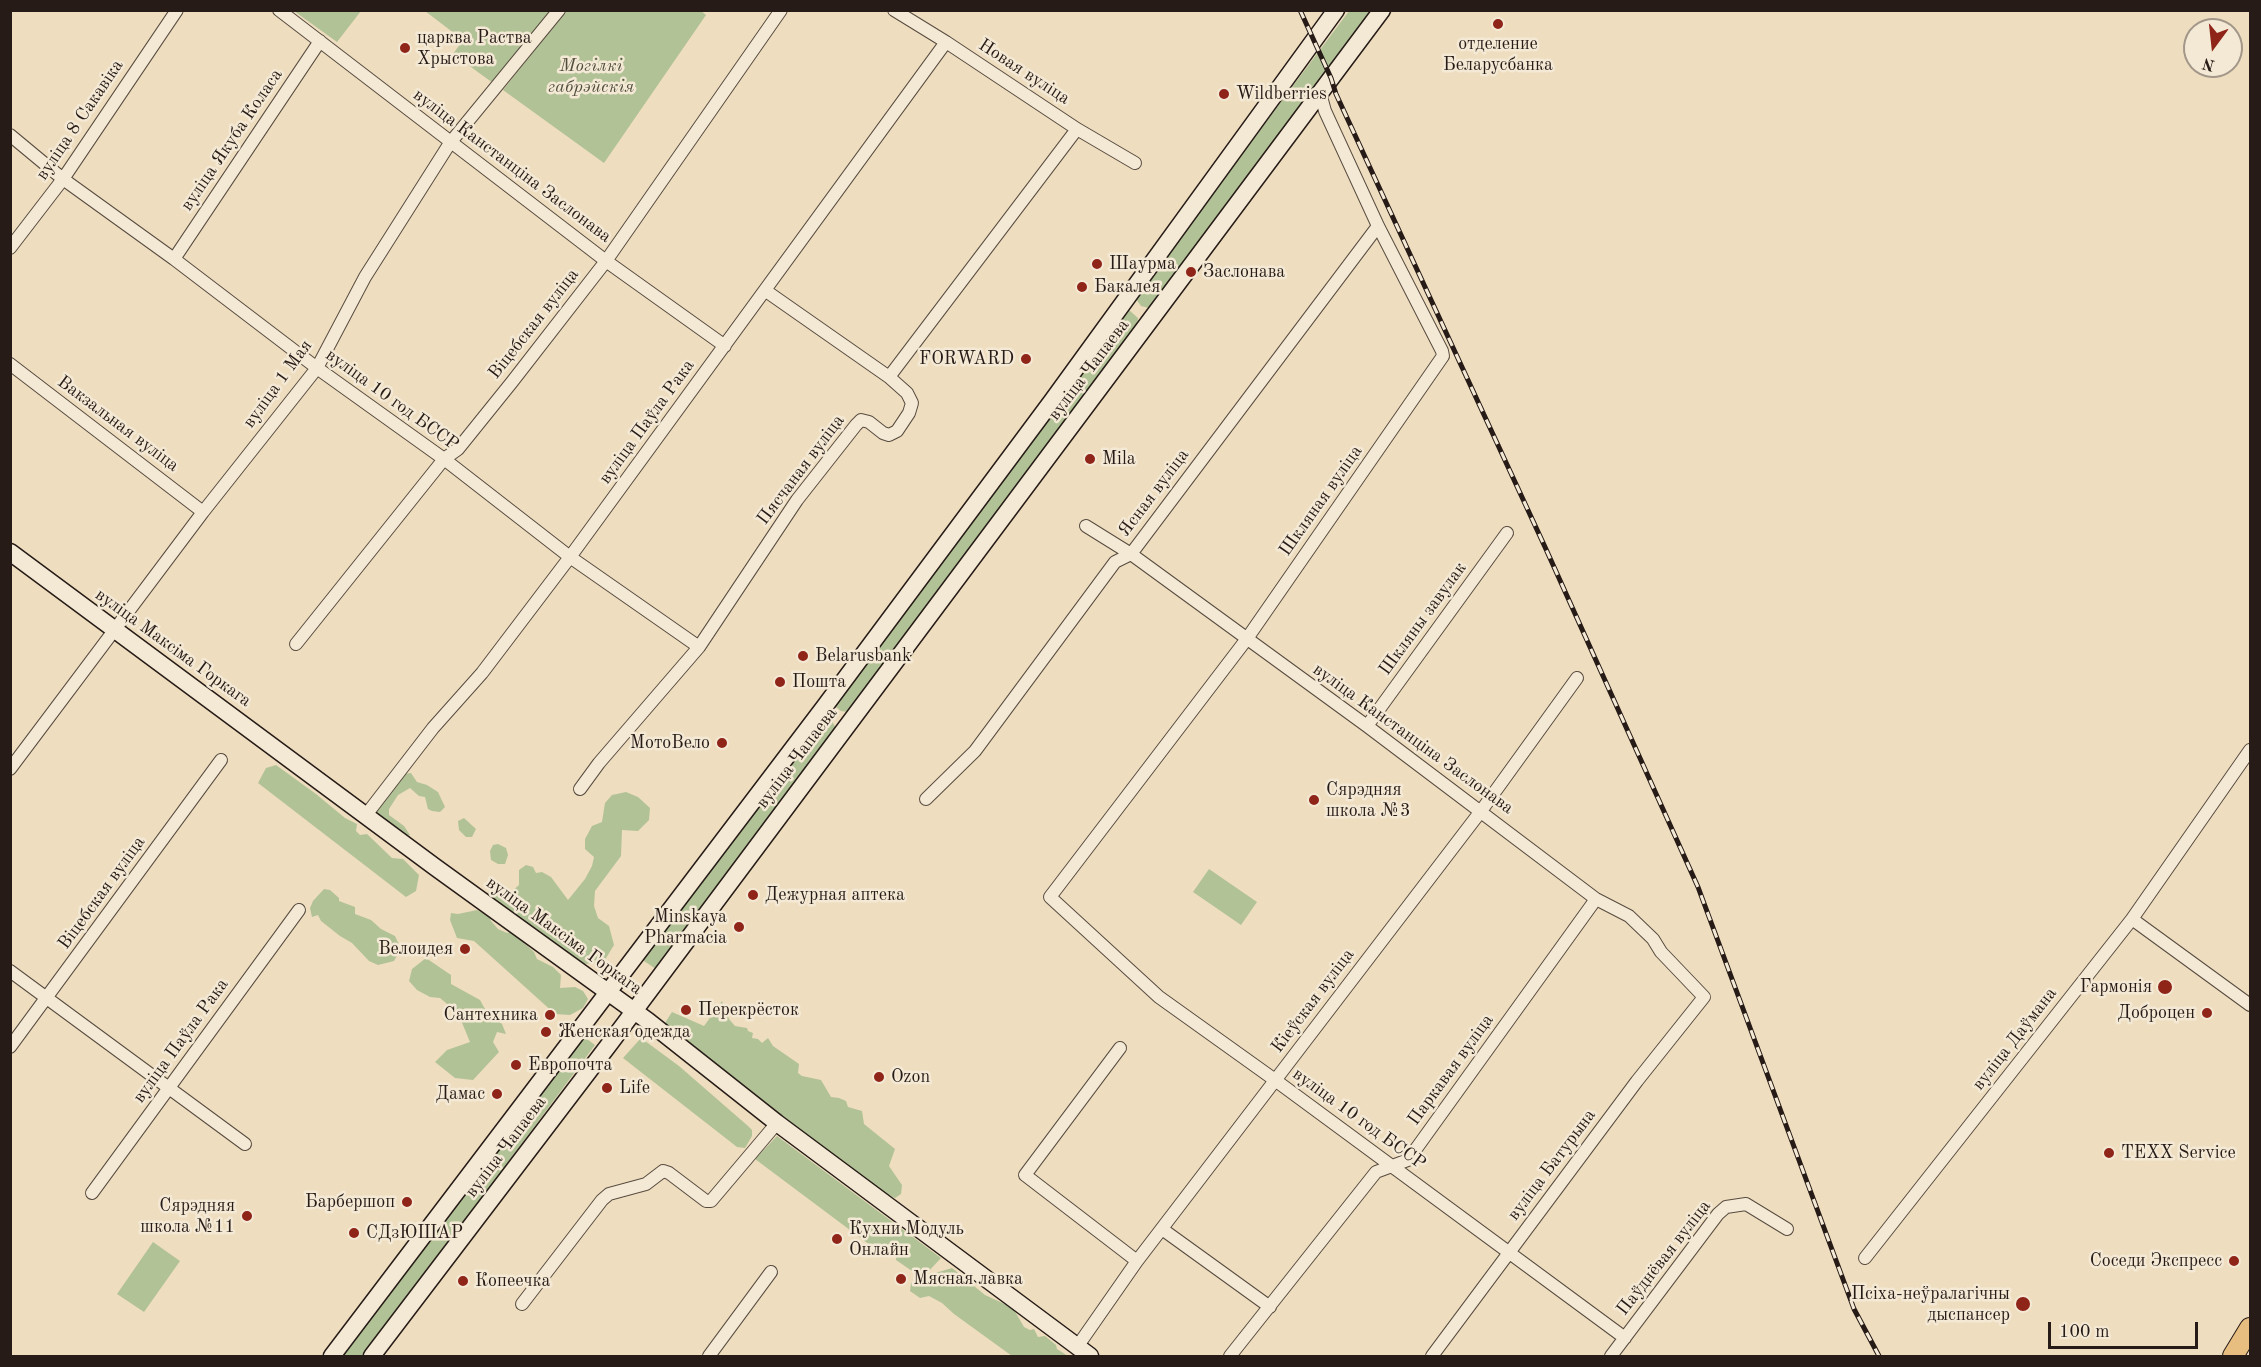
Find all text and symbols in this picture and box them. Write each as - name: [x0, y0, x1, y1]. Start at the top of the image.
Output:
- marker: отделение Беларусбанка: [1491, 17, 1505, 31]
- north arrow: [2183, 18, 2243, 78]
- place label: царква Раства Хрыстова: [417, 27, 532, 70]
- place label: отделение Беларусбанка: [1443, 33, 1553, 76]
- street label: Новая вуліца: [974, 34, 1074, 110]
- marker: царква Раства Хрыстова: [398, 41, 412, 55]
- text: N: [2201, 54, 2217, 73]
- park label: Могілкі габрэйскія: [548, 55, 634, 98]
- street label: вуліца 8 Сакавіка: [32, 56, 128, 184]
- street label: вуліца Якуба Коласа: [176, 65, 288, 215]
- place label: Wildberries: [1236, 83, 1327, 105]
- street label: вуліца Канстанціна Заслонава: [409, 84, 615, 248]
- marker: Wildberries: [1217, 87, 1231, 101]
- place label: Шаурма: [1109, 253, 1176, 275]
- marker: Шаурма: [1090, 257, 1104, 271]
- place label: Заслонава: [1203, 261, 1285, 283]
- street label: Віцебская вуліца: [484, 264, 584, 384]
- marker: Заслонава: [1184, 265, 1198, 279]
- place label: Бакалея: [1094, 276, 1160, 298]
- marker: Бакалея: [1075, 280, 1089, 294]
- street label: вуліца Чапаева: [1044, 315, 1134, 425]
- street label: вуліца 1 Мая: [239, 336, 317, 432]
- street label: вуліца 10 год БССР: [321, 344, 463, 456]
- place label: FORWARD: [919, 348, 1014, 370]
- marker: FORWARD: [1019, 352, 1033, 366]
- street label: вуліца Паўла Рака: [595, 356, 699, 488]
- street label: Вакзальная вуліца: [53, 371, 183, 477]
- street label: Пясчаная вуліца: [753, 411, 849, 529]
- street label: Шкляная вуліца: [1275, 441, 1367, 561]
- street label: Ясная вуліца: [1114, 445, 1194, 541]
- place label: Mila: [1102, 448, 1136, 470]
- marker: Mila: [1083, 452, 1097, 466]
- street label: Шкляны завулак: [1375, 558, 1471, 680]
- street label: вуліца Максіма Горкага: [91, 584, 255, 712]
- place label: Belarusbank: [815, 645, 911, 667]
- marker: Belarusbank: [796, 649, 810, 663]
- street label: вуліца Канстанціна Заслонава: [1309, 659, 1517, 819]
- place label: Пошта: [792, 671, 846, 693]
- marker: Пошта: [773, 675, 787, 689]
- street label: вуліца Чапаева: [752, 703, 842, 813]
- place label: МотоВело: [630, 732, 710, 754]
- marker: МотоВело: [715, 736, 729, 750]
- place label: Сярэдняя школа №3: [1326, 779, 1410, 822]
- marker: Сярэдняя школа №3: [1307, 793, 1321, 807]
- street label: Віцебская вуліца: [54, 832, 150, 954]
- street label: вуліца Максіма Горкага: [482, 872, 646, 1000]
- place label: Дежурная аптека: [765, 884, 905, 906]
- marker: Дежурная аптека: [746, 888, 760, 902]
- place label: Minskaya Pharmacia: [644, 906, 727, 948]
- marker: Minskaya Pharmacia: [732, 920, 746, 934]
- place label: Велоидея: [378, 938, 453, 960]
- marker: Велоидея: [458, 942, 472, 956]
- street label: Кіеўская вуліца: [1267, 945, 1359, 1057]
- street label: вуліца Паўла Рака: [129, 975, 233, 1107]
- place label: Гармонія: [2080, 976, 2152, 998]
- marker: Гармонія: [2156, 978, 2174, 996]
- street label: вуліца Даўмана: [1968, 983, 2062, 1095]
- place label: Перекрёсток: [698, 999, 799, 1021]
- place label: Доброцен: [2118, 1002, 2195, 1024]
- marker: Перекрёсток: [679, 1003, 693, 1017]
- place label: Сантехника: [444, 1004, 538, 1026]
- marker: Доброцен: [2200, 1006, 2214, 1020]
- marker: Сантехника: [543, 1008, 557, 1022]
- street label: Паркавая вуліца: [1403, 1010, 1499, 1130]
- place label: Женская одежда: [558, 1021, 691, 1043]
- marker: Женская одежда: [539, 1025, 553, 1039]
- place label: Европочта: [528, 1054, 612, 1076]
- marker: Европочта: [509, 1058, 523, 1072]
- street label: вуліца 10 год БССР: [1288, 1063, 1430, 1175]
- place label: Ozon: [891, 1066, 930, 1088]
- marker: Ozon: [872, 1070, 886, 1084]
- place label: Life: [619, 1077, 650, 1099]
- marker: Life: [600, 1081, 614, 1095]
- place label: Дамас: [436, 1083, 485, 1105]
- marker: Дамас: [490, 1087, 504, 1101]
- street label: вуліца Чапаева: [461, 1092, 551, 1202]
- street label: вуліца Батурына: [1503, 1105, 1601, 1225]
- place label: TEXX Service: [2121, 1142, 2236, 1164]
- marker: TEXX Service: [2102, 1146, 2116, 1160]
- place label: Барбершоп: [305, 1191, 395, 1213]
- place label: Сярэдняя школа №11: [140, 1195, 235, 1238]
- marker: Барбершоп: [400, 1195, 414, 1209]
- street label: Паўднёвая вуліца: [1612, 1196, 1716, 1320]
- marker: Сярэдняя школа №11: [240, 1209, 254, 1223]
- place label: Кухни Модуль Онлайн: [849, 1218, 964, 1260]
- place label: СДзЮШАР: [366, 1222, 463, 1244]
- marker: СДзЮШАР: [347, 1226, 361, 1240]
- marker: Кухни Модуль Онлайн: [830, 1232, 844, 1246]
- place label: Соседи Экспресс: [2090, 1250, 2222, 1272]
- marker: Соседи Экспресс: [2227, 1254, 2241, 1268]
- place label: Мясная лавка: [913, 1268, 1023, 1290]
- place label: Копеечка: [475, 1270, 550, 1292]
- marker: Мясная лавка: [894, 1272, 908, 1286]
- marker: Копеечка: [456, 1274, 470, 1288]
- place label: Псіха-неўралагічны дыспансер: [1851, 1283, 2010, 1326]
- marker: Псіха-неўралагічны дыспансер: [2014, 1295, 2032, 1313]
- scale bar: [2051, 1310, 2201, 1348]
- text: 100 m: [2059, 1323, 2110, 1341]

